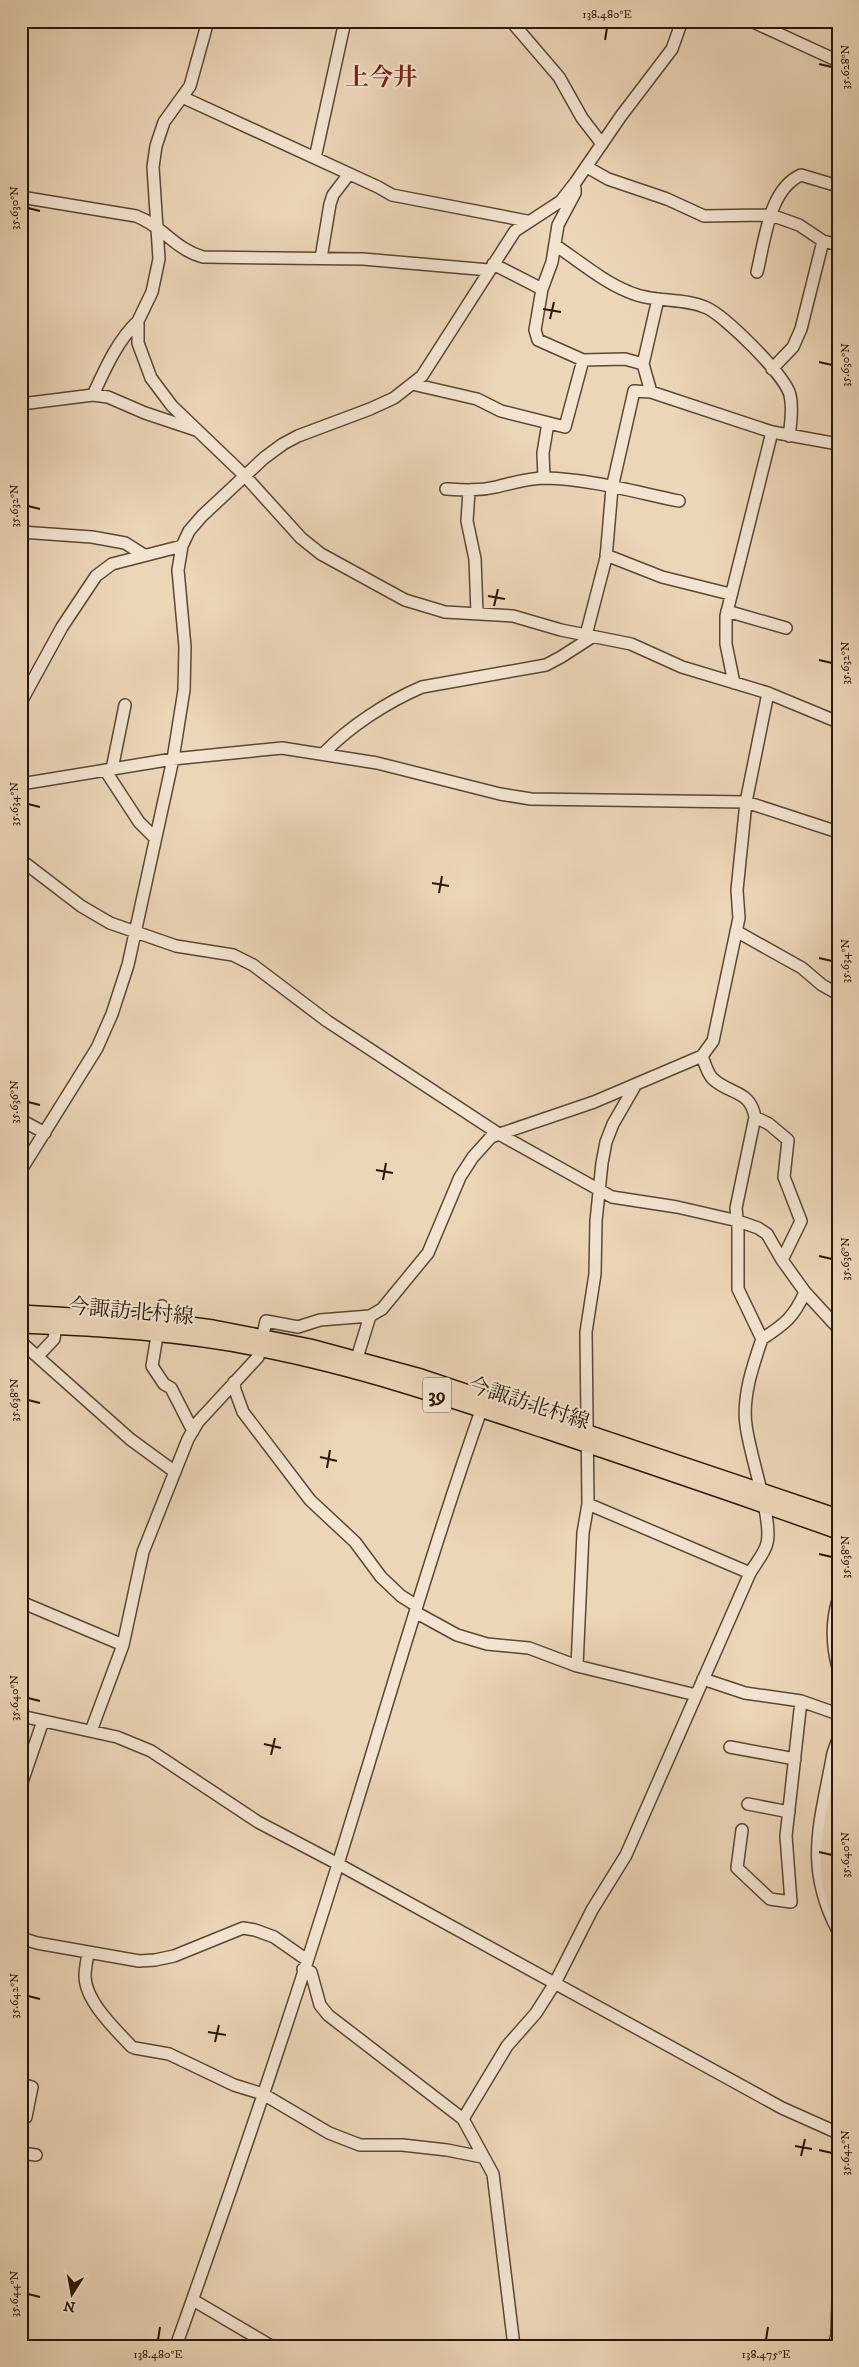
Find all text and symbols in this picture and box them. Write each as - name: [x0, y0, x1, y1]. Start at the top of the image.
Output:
- text: 138.480°E: [582, 7, 632, 22]
- text: 35.628°N: [838, 44, 853, 89]
- district label: 上今井: [345, 63, 417, 93]
- text: 35.630°N: [7, 186, 22, 230]
- text: 35.630°N: [838, 343, 853, 387]
- text: 35.632°N: [7, 484, 22, 528]
- text: 35.632°N: [838, 641, 853, 685]
- text: 35.634°N: [7, 782, 22, 826]
- text: 35.634°N: [838, 939, 853, 983]
- text: 35.636°N: [7, 1080, 22, 1124]
- text: 35.636°N: [838, 1237, 853, 1281]
- street label: 今諏訪北村線: [67, 1294, 195, 1330]
- street label: 今諏訪北村線: [465, 1372, 593, 1436]
- text: 35.638°N: [7, 1378, 22, 1422]
- road number: 39: [423, 1378, 451, 1412]
- text: 35.638°N: [838, 1535, 853, 1579]
- text: 35.640°N: [7, 1675, 22, 1721]
- text: 35.640°N: [838, 1832, 853, 1878]
- text: 35.642°N: [7, 1973, 22, 2019]
- text: 35.642°N: [838, 2130, 853, 2176]
- north arrow: [48, 2270, 98, 2320]
- text: 35.644°N: [7, 2271, 22, 2317]
- text: N: [62, 2296, 77, 2316]
- text: 138.480°E: [133, 2347, 183, 2362]
- text: 138.475°E: [742, 2347, 791, 2362]

